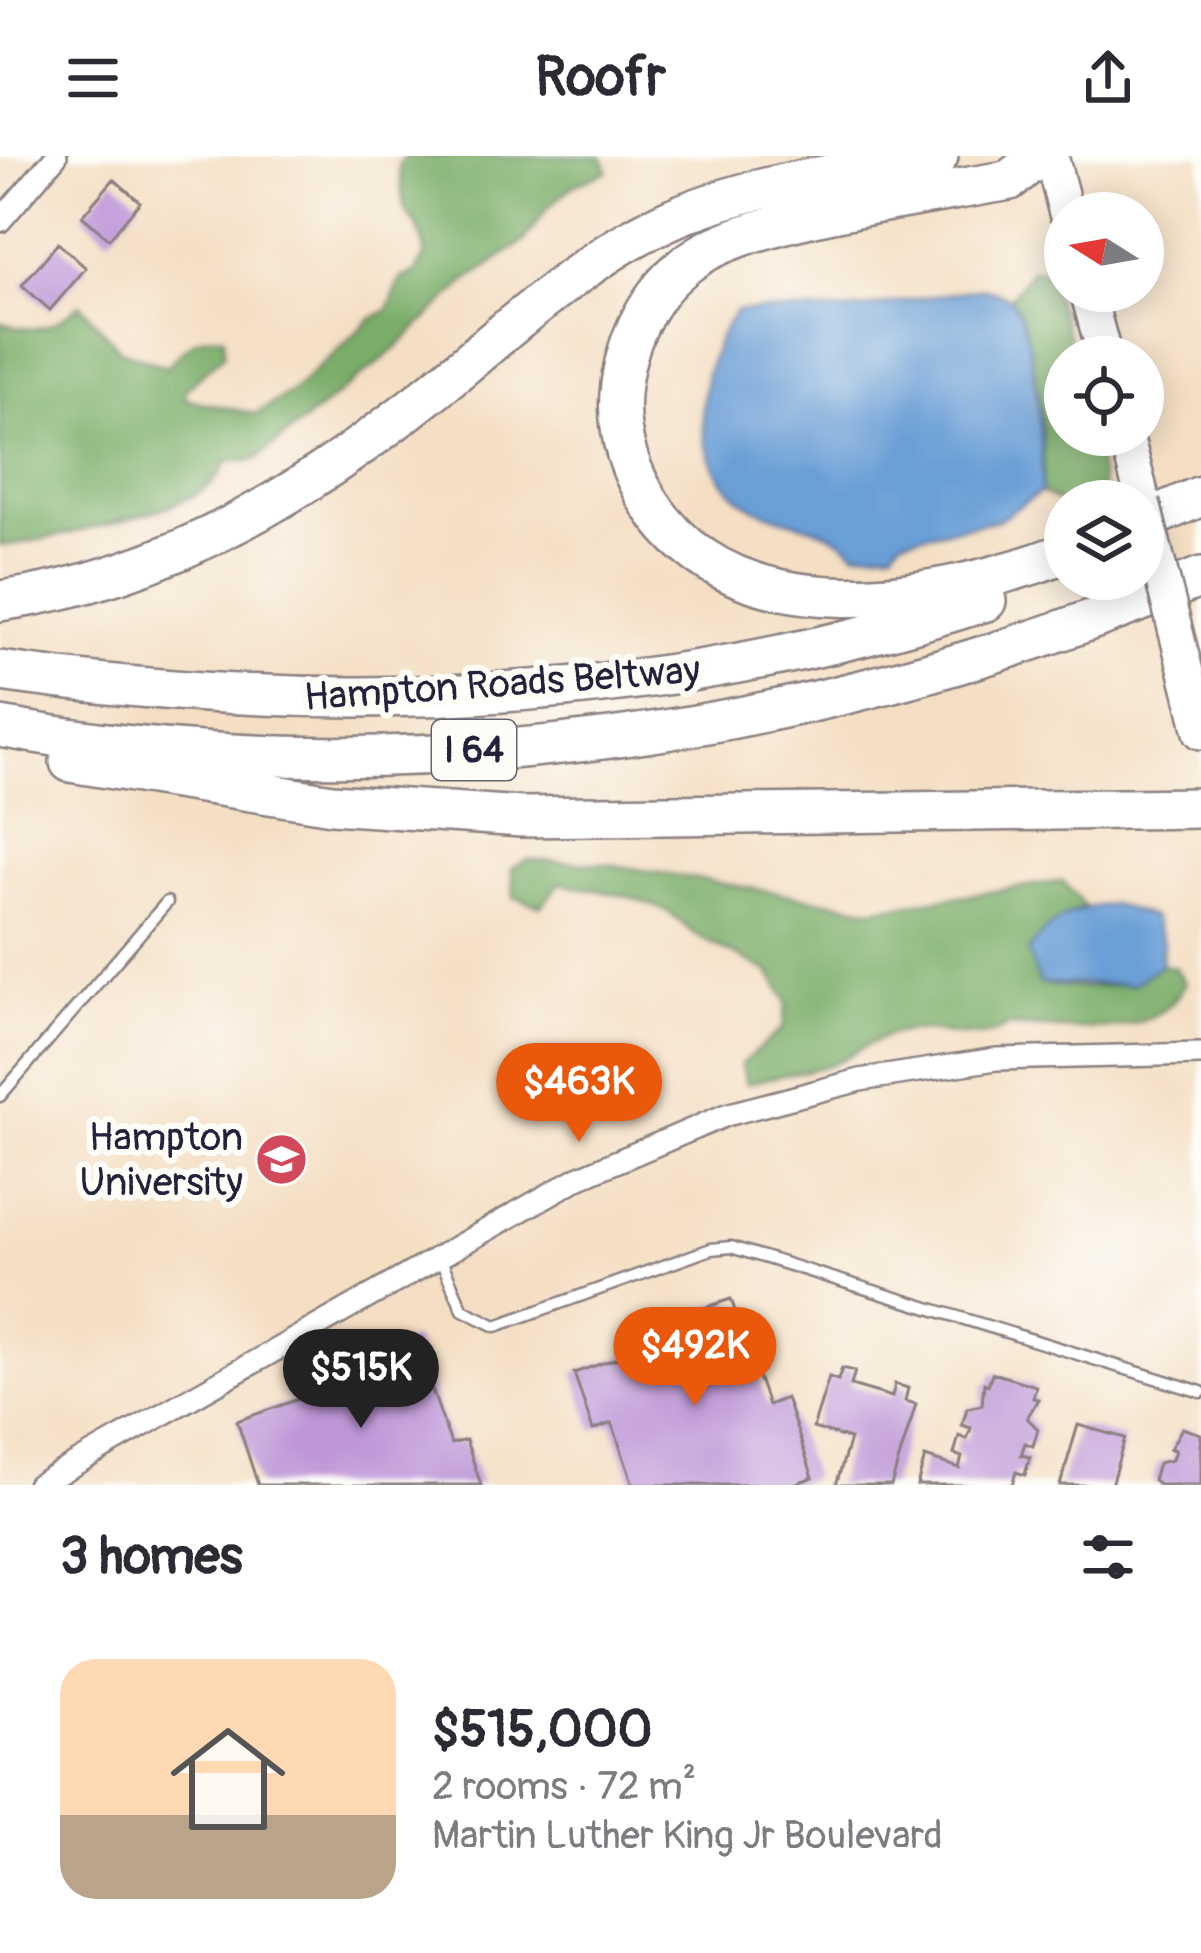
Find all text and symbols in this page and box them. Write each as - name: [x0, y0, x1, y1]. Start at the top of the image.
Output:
- text: Roofr: [535, 44, 666, 112]
- icon: menu: [60, 45, 126, 111]
- icon: share: [1075, 45, 1141, 111]
- north arrow: [1044, 192, 1164, 312]
- map controls: [1044, 192, 1164, 600]
- button: locate: [1044, 336, 1164, 456]
- button: layers: [1044, 480, 1164, 600]
- street label: Hampton Roads Beltway: [302, 646, 702, 722]
- road number: I 64: [432, 720, 516, 780]
- pin: $463K: [495, 1043, 663, 1145]
- text: $463K: [523, 1057, 635, 1106]
- place label: Hampton University: [80, 1113, 243, 1207]
- school or university icon: Hampton University: [254, 1131, 310, 1187]
- pin: $492K: [611, 1307, 779, 1409]
- text: $492K: [640, 1321, 750, 1370]
- pin: $515K: [277, 1329, 445, 1431]
- text: $515K: [310, 1343, 412, 1392]
- icon: filters: [1075, 1524, 1141, 1590]
- text: 3 homes: [60, 1525, 243, 1589]
- text: $515,000: [432, 1698, 652, 1762]
- icon: home: [156, 1707, 300, 1851]
- text: 2 rooms · 72 m²: [432, 1762, 696, 1811]
- text: Martin Luther King Jr Boulevard: [432, 1811, 943, 1860]

